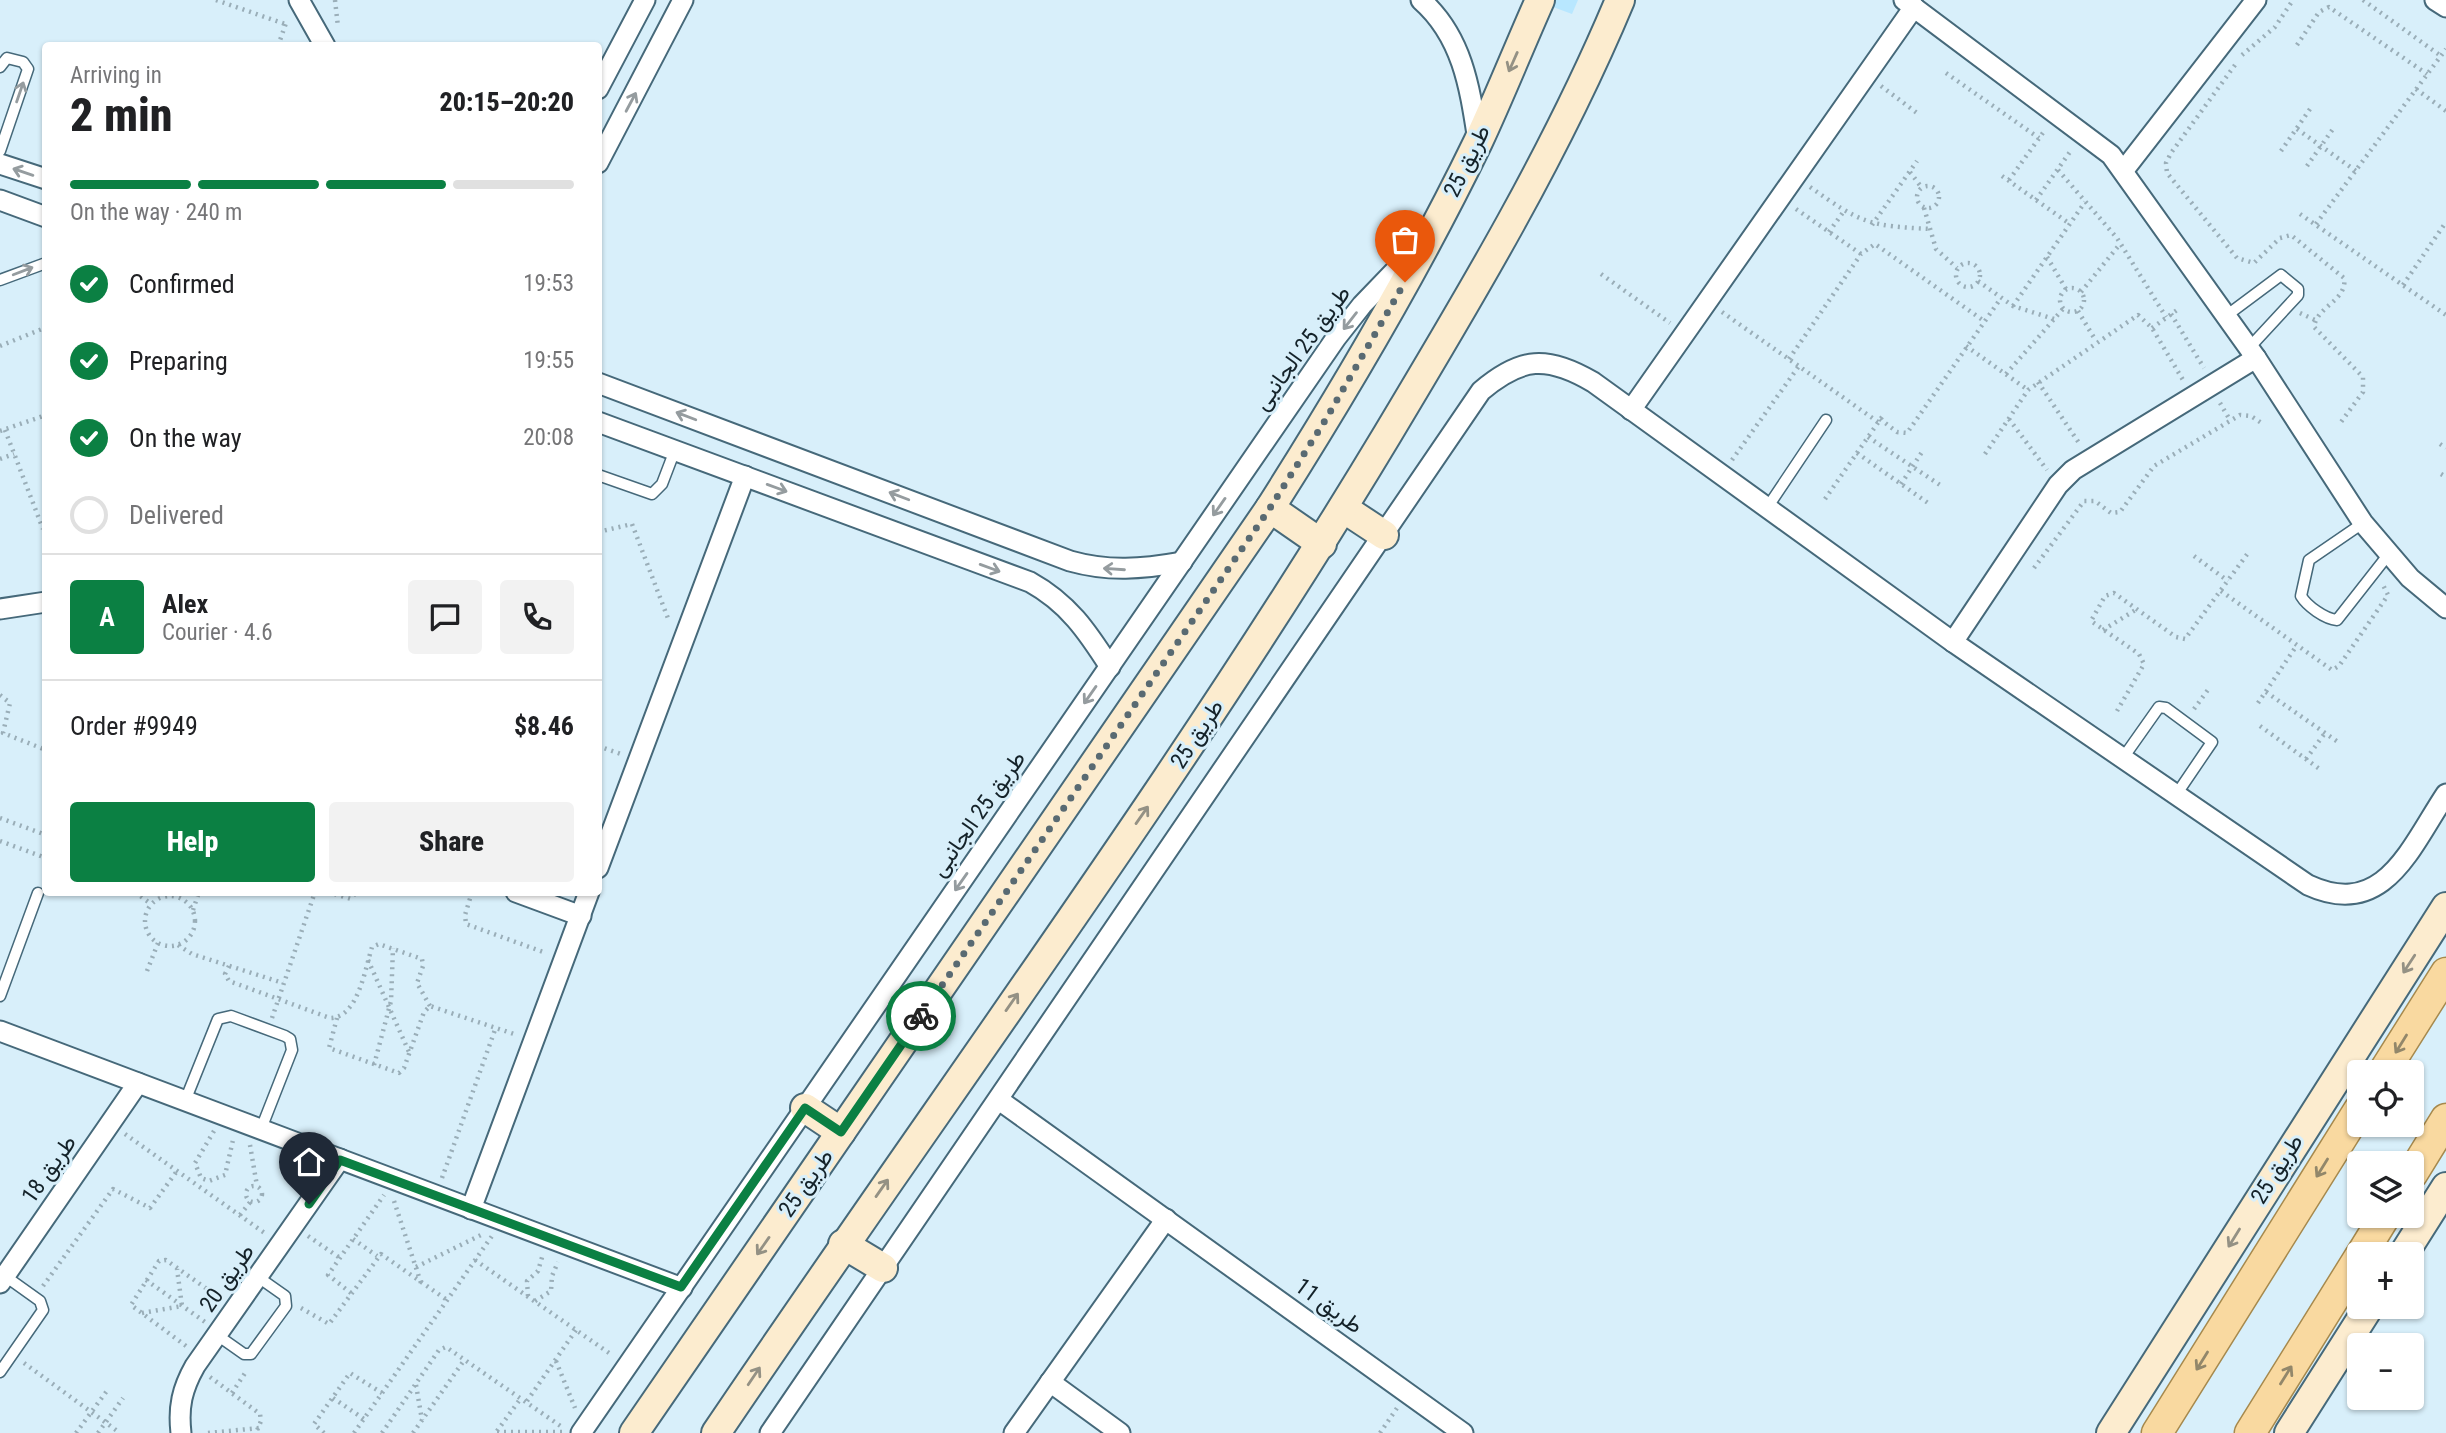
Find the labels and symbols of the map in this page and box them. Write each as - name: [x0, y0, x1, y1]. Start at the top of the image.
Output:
- one-way arrow: [1506, 51, 1519, 73]
- one-way arrow: [15, 82, 27, 104]
- one-way arrow: [624, 93, 638, 113]
- street label: طريق 25: [1438, 121, 1497, 202]
- one-way arrow: [12, 165, 34, 177]
- pin: [1375, 210, 1435, 282]
- one-way arrow: [11, 264, 33, 277]
- street label: طريق 25 الجانبى: [1248, 280, 1357, 416]
- one-way arrow: [1342, 311, 1357, 329]
- one-way arrow: [676, 409, 698, 422]
- one-way arrow: [766, 483, 788, 495]
- one-way arrow: [889, 489, 911, 502]
- one-way arrow: [1212, 497, 1227, 516]
- one-way arrow: [979, 562, 1001, 575]
- one-way arrow: [1103, 562, 1126, 575]
- one-way arrow: [1083, 685, 1098, 704]
- street label: طريق 25: [1165, 694, 1230, 774]
- street label: طريق 25 الجانبى: [925, 746, 1032, 883]
- one-way arrow: [1135, 806, 1149, 825]
- one-way arrow: [954, 872, 968, 891]
- one-way arrow: [2402, 954, 2416, 973]
- courier: [886, 981, 956, 1051]
- one-way arrow: [1005, 993, 1019, 1012]
- one-way arrow: [2394, 1033, 2408, 1053]
- street label: طريق 25: [2245, 1129, 2310, 1209]
- street label: طريق 18: [16, 1130, 83, 1209]
- pin: [279, 1132, 339, 1204]
- street label: طريق 25: [773, 1144, 840, 1223]
- one-way arrow: [2315, 1158, 2330, 1177]
- one-way arrow: [875, 1179, 889, 1198]
- one-way arrow: [2226, 1228, 2240, 1248]
- one-way arrow: [756, 1236, 770, 1255]
- street label: طريق 20: [194, 1239, 261, 1318]
- street label: طريق 11: [1289, 1273, 1368, 1340]
- one-way arrow: [2195, 1351, 2209, 1371]
- one-way arrow: [2278, 1366, 2293, 1385]
- one-way arrow: [747, 1367, 761, 1387]

